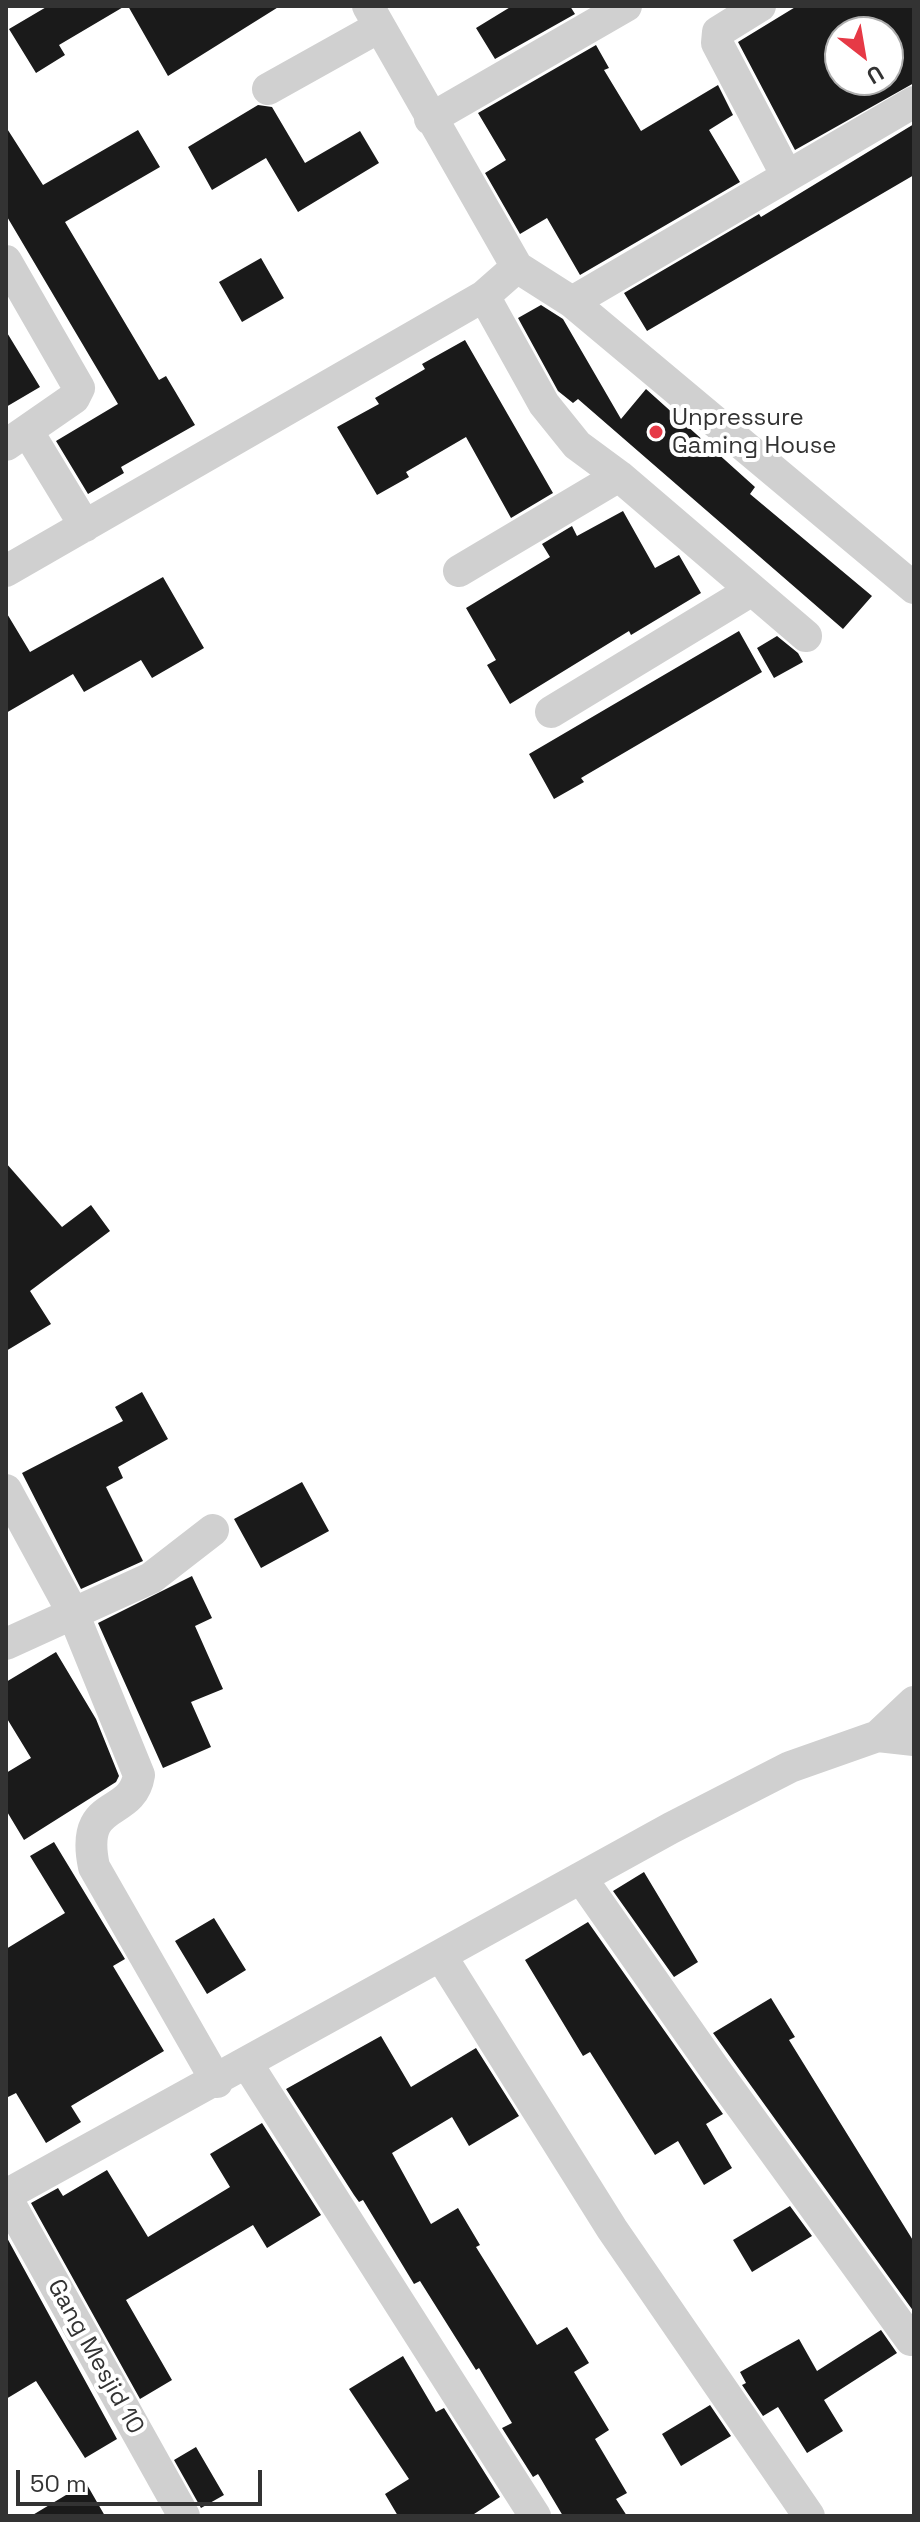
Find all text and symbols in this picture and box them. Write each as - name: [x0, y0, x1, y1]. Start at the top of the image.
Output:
- north arrow: [824, 16, 904, 96]
- text: U: [862, 59, 889, 91]
- place label: Unpressure Gaming House: [672, 404, 837, 460]
- marker: Unpressure Gaming House: [647, 423, 665, 441]
- street label: Gang Mesjid 10: [41, 2275, 149, 2439]
- scale bar: [20, 2454, 266, 2504]
- text: 50 m: [30, 2468, 87, 2499]

